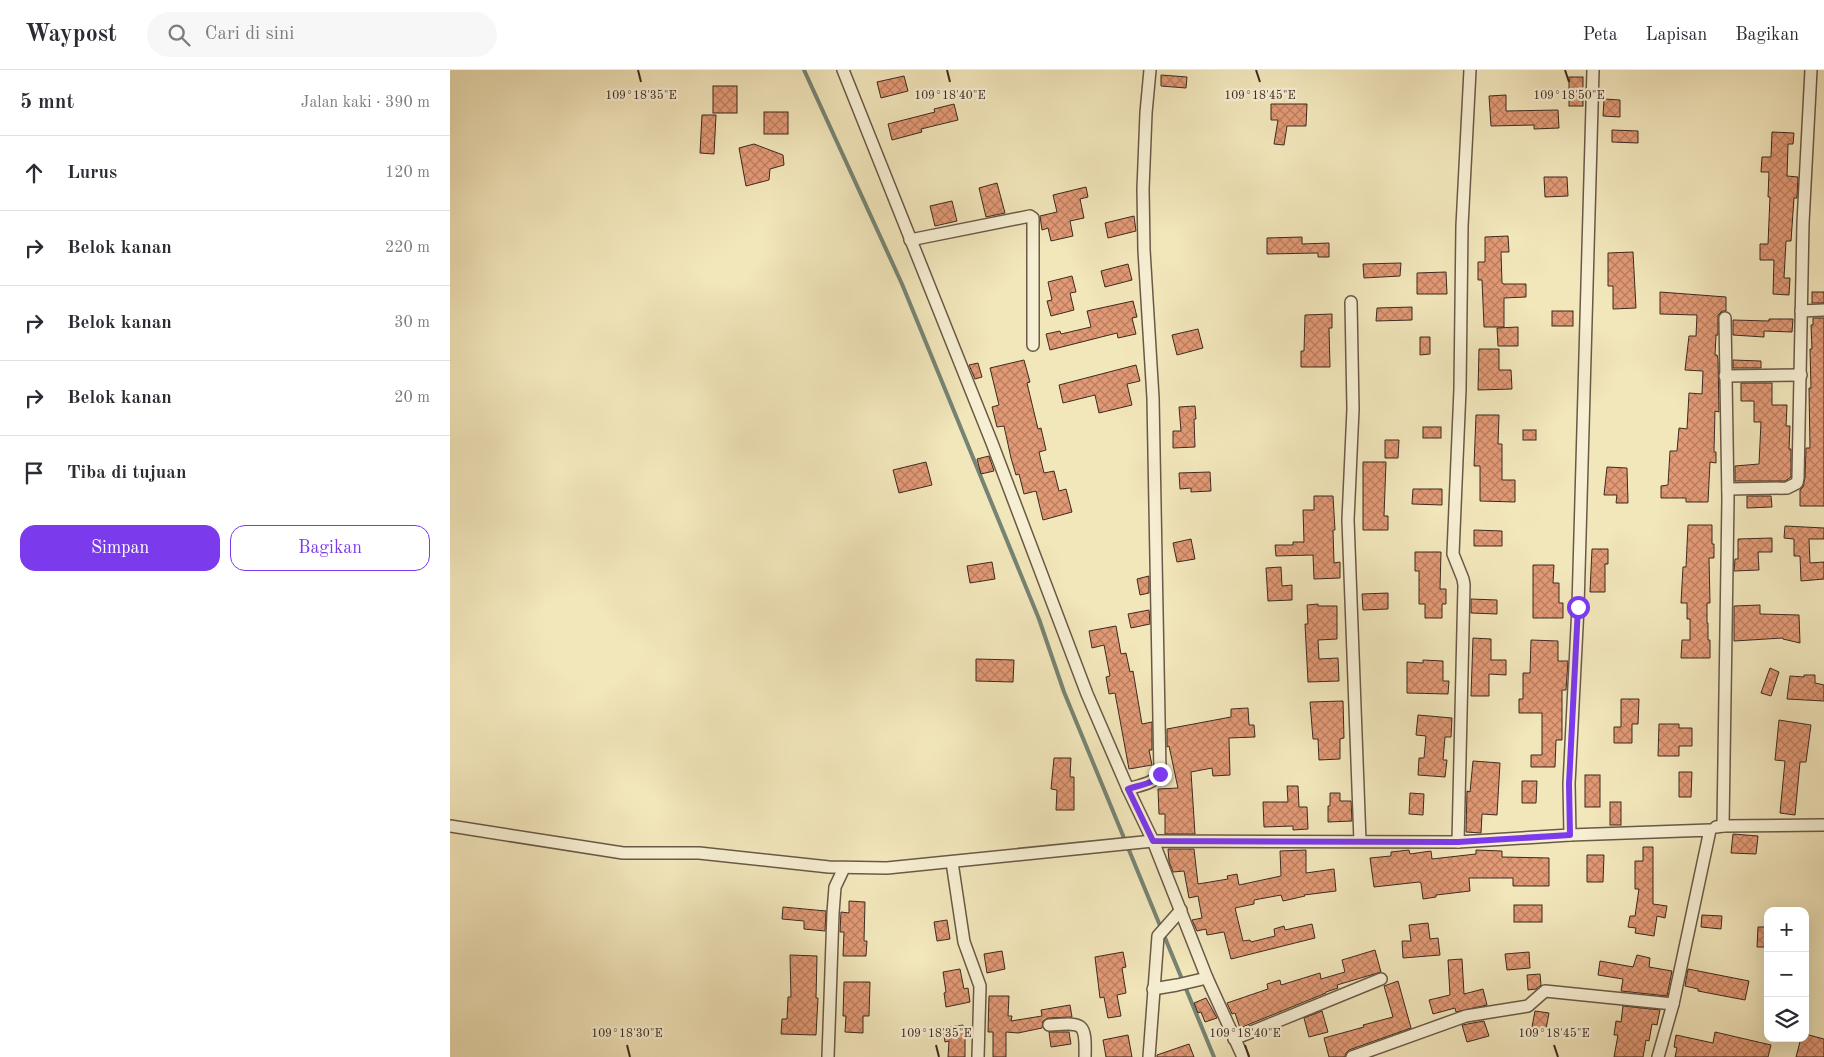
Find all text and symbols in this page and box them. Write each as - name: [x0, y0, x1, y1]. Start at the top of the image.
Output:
- search box: [147, 12, 497, 57]
- icon: search: [165, 21, 193, 49]
- text: Waypost: [25, 23, 117, 47]
- text: Cari di sini: [205, 25, 294, 44]
- text: Peta: [1583, 26, 1618, 44]
- text: Lapisan: [1646, 26, 1707, 44]
- text: Bagikan: [1735, 26, 1799, 44]
- text: 109°18'35"E: [605, 89, 677, 102]
- text: 109°18'45"E: [1224, 89, 1296, 102]
- text: 109°18'50"E: [1533, 89, 1605, 102]
- text: 109°18'40"E: [914, 90, 986, 102]
- text: 5 mnt: [20, 92, 74, 113]
- text: Jalan kaki · 390 m: [301, 95, 430, 111]
- icon: ahead: [20, 159, 48, 187]
- text: Lurus: [67, 164, 117, 183]
- text: 120 m: [385, 165, 430, 181]
- icon: right: [20, 234, 48, 262]
- text: Belok kanan: [67, 239, 172, 258]
- text: 220 m: [385, 240, 430, 256]
- icon: right: [20, 309, 48, 337]
- text: Belok kanan: [67, 314, 172, 333]
- text: 30 m: [394, 315, 430, 331]
- icon: right: [20, 384, 48, 412]
- text: Belok kanan: [67, 389, 172, 408]
- text: 20 m: [394, 390, 430, 406]
- icon: arrive: [20, 459, 48, 487]
- text: Tiba di tujuan: [67, 464, 187, 483]
- button: Simpan: [20, 525, 220, 571]
- button: Bagikan: [230, 525, 430, 571]
- route start: [1567, 596, 1590, 619]
- route end: [1149, 763, 1172, 786]
- map controls: [1764, 907, 1809, 1042]
- button: +: [1764, 907, 1809, 952]
- button: −: [1764, 952, 1809, 997]
- button: layers: [1764, 997, 1809, 1042]
- text: 109°18'35"E: [900, 1027, 972, 1040]
- text: 109°18'45"E: [1518, 1027, 1590, 1040]
- text: 109°18'30"E: [591, 1028, 663, 1040]
- text: 109°18'40"E: [1209, 1028, 1281, 1040]

